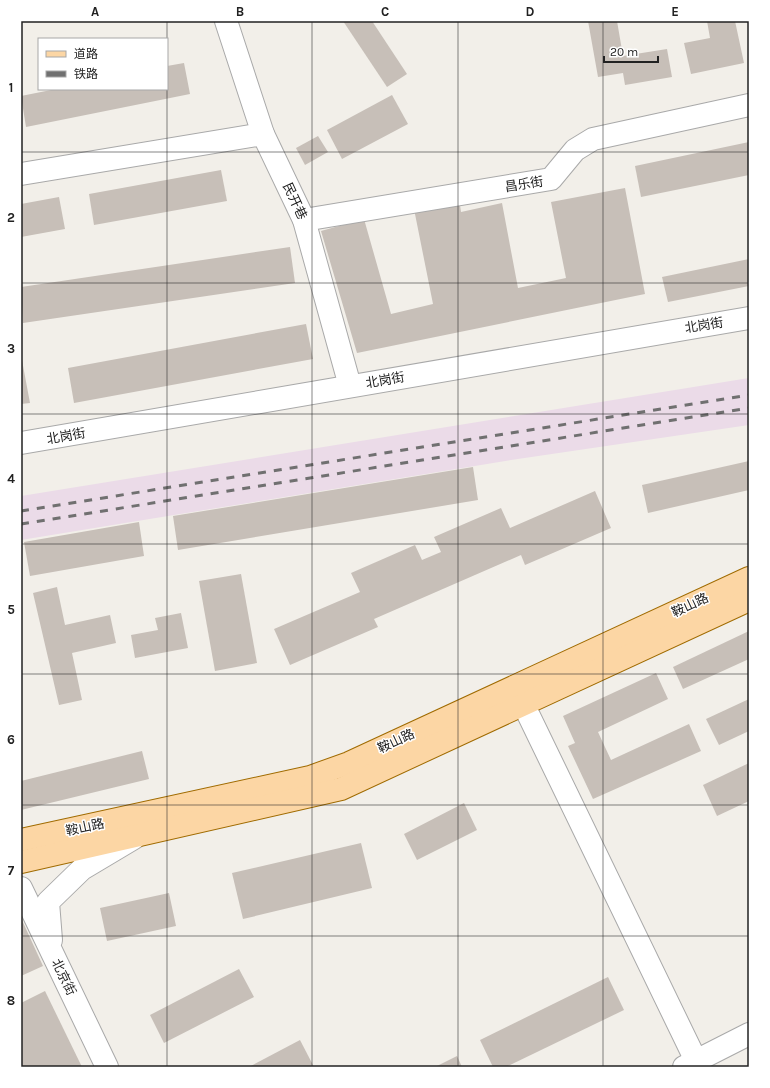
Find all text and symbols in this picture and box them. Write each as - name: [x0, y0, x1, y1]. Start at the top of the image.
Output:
- text: A: [91, 4, 99, 19]
- text: B: [236, 4, 244, 19]
- text: C: [381, 4, 389, 19]
- text: D: [526, 4, 535, 19]
- text: E: [671, 4, 679, 19]
- legend: [38, 38, 168, 90]
- scale bar: [604, 38, 658, 64]
- text: 20 m: [610, 45, 638, 59]
- text: 道路: [74, 47, 98, 61]
- text: 铁路: [74, 67, 98, 81]
- text: 1: [9, 80, 13, 95]
- street label: 昌乐街: [504, 174, 544, 194]
- street label: 民开巷: [280, 180, 310, 222]
- text: 2: [7, 210, 15, 225]
- street label: 北岗街: [684, 315, 724, 335]
- text: 3: [7, 341, 15, 356]
- street label: 北岗街: [364, 369, 406, 391]
- street label: 北岗街: [45, 425, 87, 447]
- text: 4: [7, 471, 15, 486]
- street label: 鞍山路: [669, 590, 711, 620]
- text: 5: [7, 602, 15, 617]
- street label: 鞍山路: [375, 726, 417, 756]
- text: 6: [7, 732, 15, 747]
- street label: 鞍山路: [64, 816, 106, 838]
- text: 7: [8, 863, 15, 878]
- street label: 北京街: [49, 956, 79, 998]
- text: 8: [7, 993, 15, 1008]

